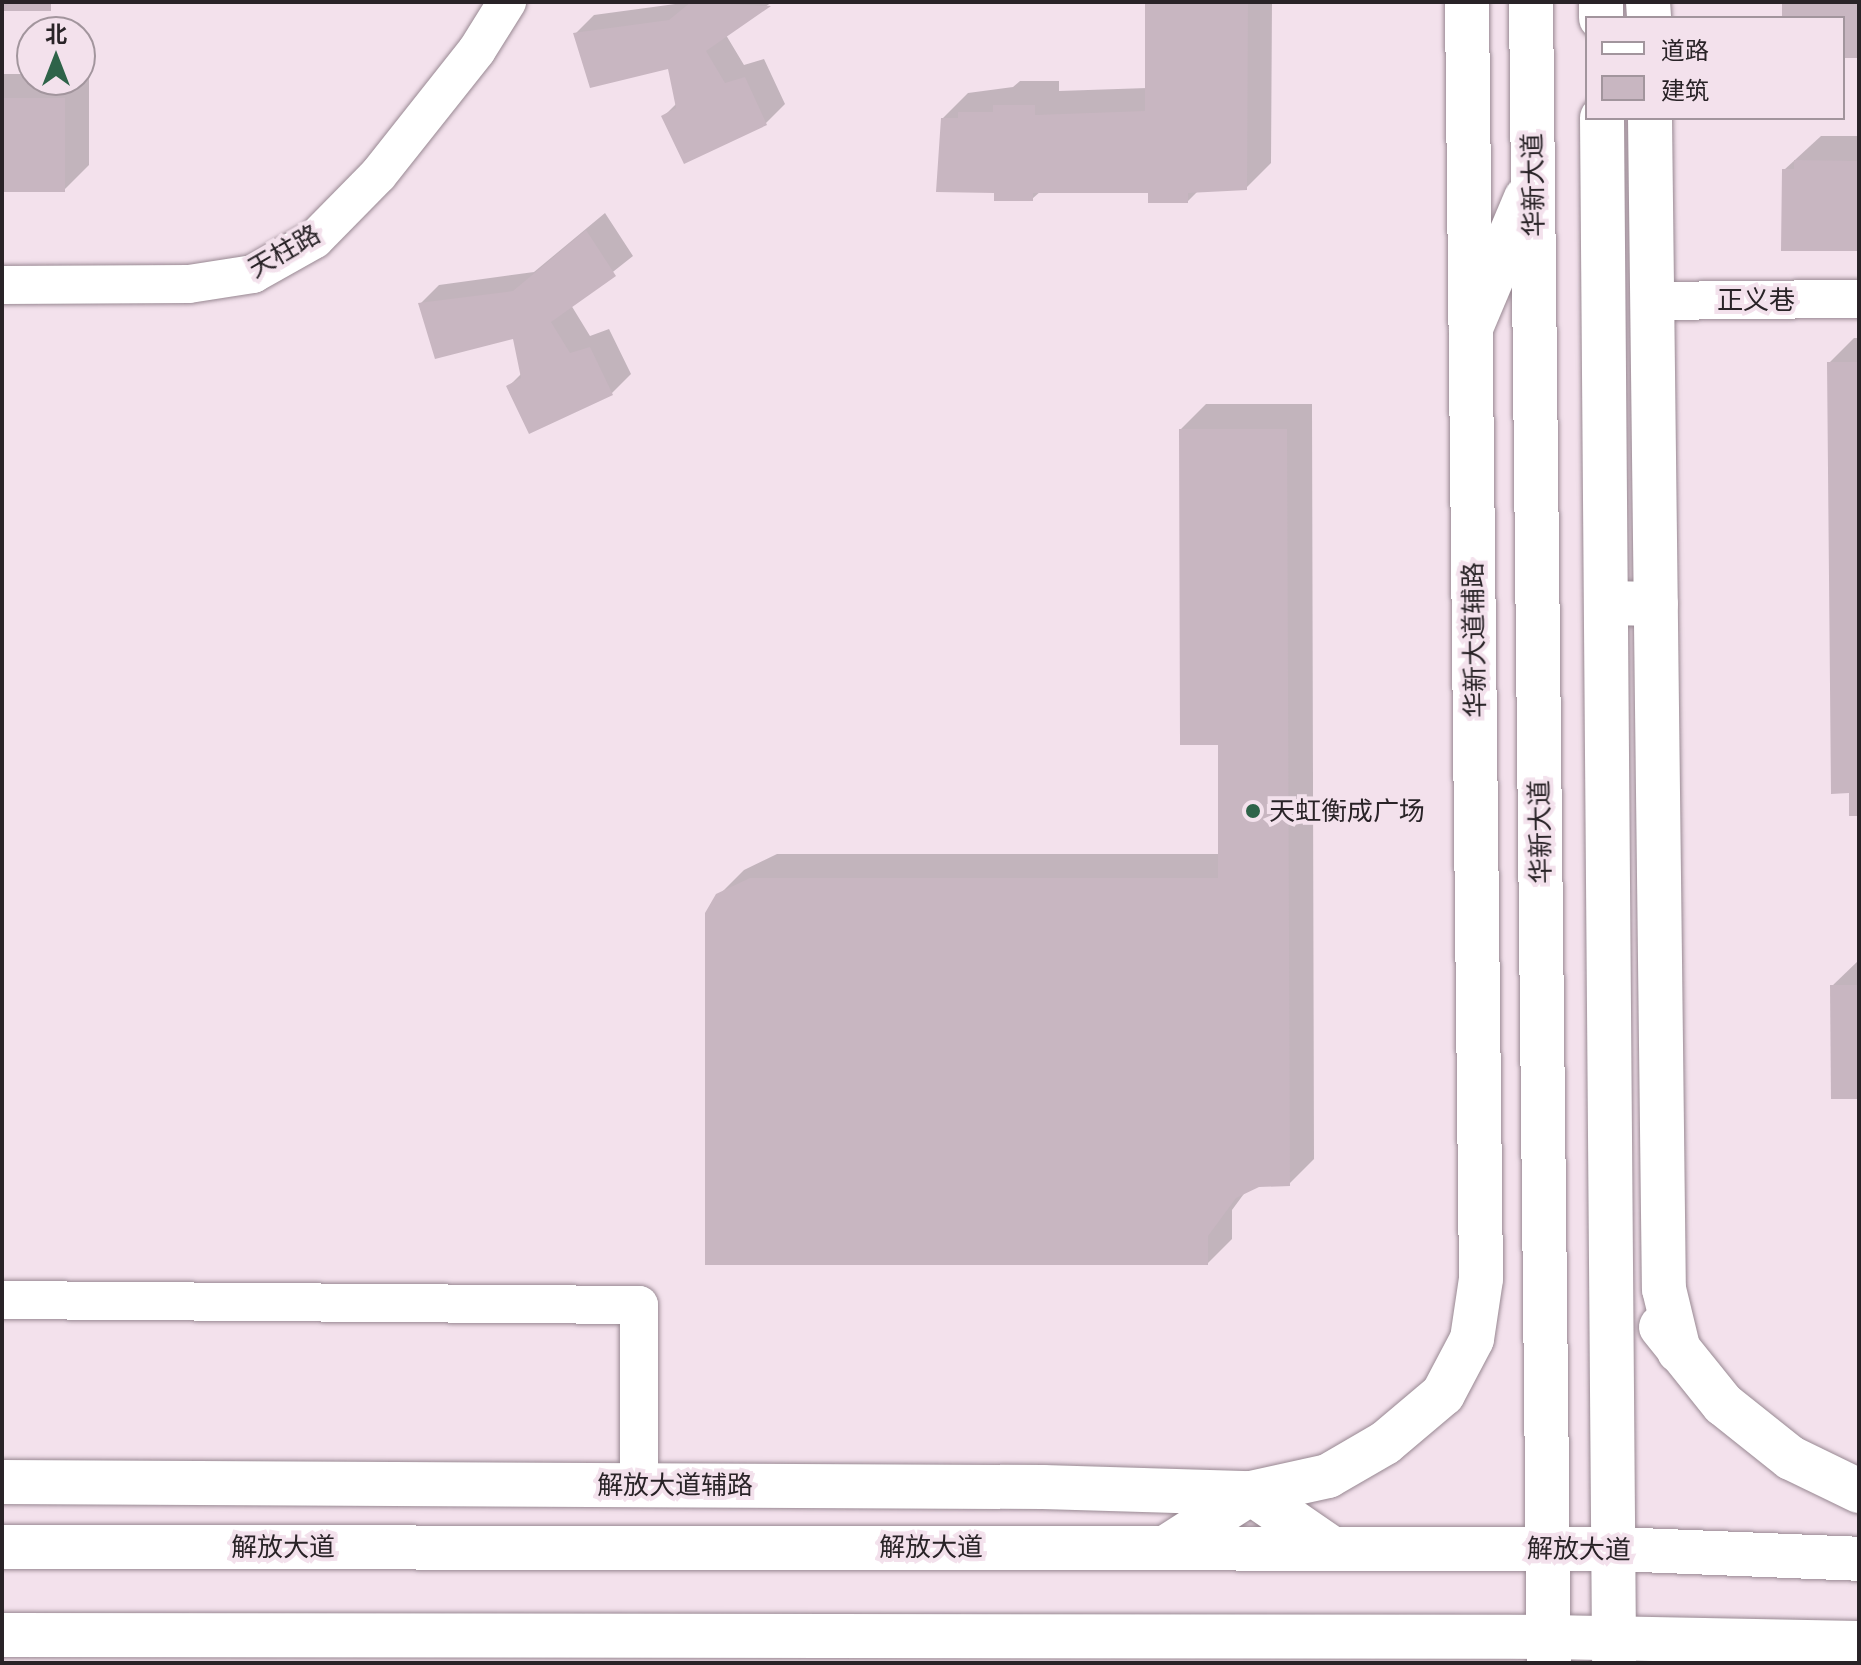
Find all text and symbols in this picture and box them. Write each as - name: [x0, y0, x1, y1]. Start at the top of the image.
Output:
- north arrow: [16, 16, 96, 96]
- legend: [1585, 16, 1845, 120]
- text: 北: [45, 19, 67, 48]
- text: 道路: [1661, 34, 1709, 66]
- text: 建筑: [1661, 74, 1709, 106]
- street label: 华新大道: [1516, 133, 1550, 237]
- street label: 天柱路: [242, 218, 326, 284]
- street label: 正义巷: [1717, 284, 1795, 316]
- street label: 华新大道辅路: [1457, 562, 1491, 718]
- street label: 华新大道: [1523, 780, 1557, 884]
- place label: 天虹衡成广场: [1269, 795, 1425, 827]
- marker: 天虹衡成广场: [1244, 802, 1262, 820]
- street label: 解放大道辅路: [597, 1469, 753, 1501]
- street label: 解放大道: [231, 1531, 335, 1563]
- street label: 解放大道: [879, 1531, 983, 1563]
- street label: 解放大道: [1527, 1532, 1631, 1566]

